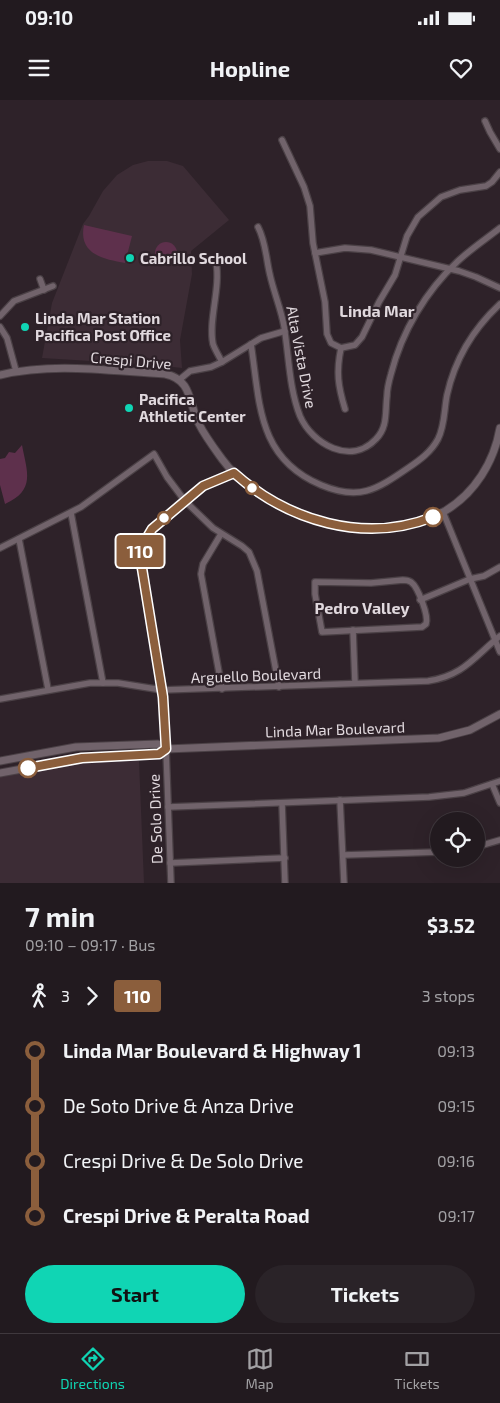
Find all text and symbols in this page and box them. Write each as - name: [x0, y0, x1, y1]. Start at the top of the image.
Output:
- text: 09:10: [25, 6, 73, 29]
- icon: menu: [25, 54, 53, 82]
- icon: heart: [447, 54, 475, 82]
- text: Hopline: [210, 55, 290, 81]
- place label: Cabrillo School: [140, 249, 247, 267]
- marker: Cabrillo School: [124, 252, 136, 264]
- district label: Linda Mar: [339, 301, 415, 320]
- street label: Alta Vista Drive: [283, 304, 321, 410]
- place label: Linda Mar Station Pacifica Post Office: [35, 309, 171, 344]
- marker: Linda Mar Station Pacifica Post Office: [19, 321, 31, 333]
- street label: Crespi Drive: [90, 347, 172, 373]
- place label: Pacifica Athletic Center: [139, 390, 246, 425]
- marker: Pacifica Athletic Center: [123, 402, 135, 414]
- unlabelled marker: [245, 481, 259, 495]
- unlabelled marker: [423, 507, 443, 527]
- unlabelled marker: [157, 511, 171, 525]
- line badge: 110: [111, 535, 169, 567]
- text: 110: [127, 540, 153, 562]
- district label: Pedro Valley: [314, 598, 410, 618]
- street label: Arguello Boulevard: [190, 664, 322, 686]
- street label: Linda Mar Boulevard: [265, 718, 405, 740]
- unlabelled marker: [18, 758, 38, 778]
- street label: De Solo Drive: [144, 774, 166, 864]
- map controls: [430, 812, 485, 867]
- button: locate: [430, 812, 485, 867]
- text: 7 min: [25, 899, 95, 933]
- text: $3.52: [427, 914, 475, 937]
- text: 09:10 – 09:17 · Bus: [25, 935, 155, 954]
- icon: walk: [25, 982, 53, 1010]
- icon: forward: [78, 982, 106, 1010]
- text: 110: [124, 985, 151, 1007]
- text: 3: [61, 986, 70, 1005]
- text: 3 stops: [422, 986, 475, 1005]
- text: Linda Mar Boulevard & Highway 1: [63, 1039, 362, 1062]
- text: 09:13: [437, 1041, 475, 1060]
- text: De Soto Drive & Anza Drive: [63, 1094, 294, 1117]
- text: 09:15: [437, 1096, 475, 1115]
- text: Crespi Drive & De Solo Drive: [63, 1149, 304, 1172]
- text: 09:16: [437, 1151, 475, 1170]
- text: Crespi Drive & Peralta Road: [63, 1204, 310, 1227]
- text: 09:17: [438, 1206, 475, 1225]
- button: Start: [25, 1265, 245, 1323]
- button: Tickets: [255, 1265, 475, 1323]
- tab: Directions: [60, 1345, 125, 1392]
- tab: Map: [246, 1345, 274, 1392]
- tab: Tickets: [394, 1345, 440, 1392]

